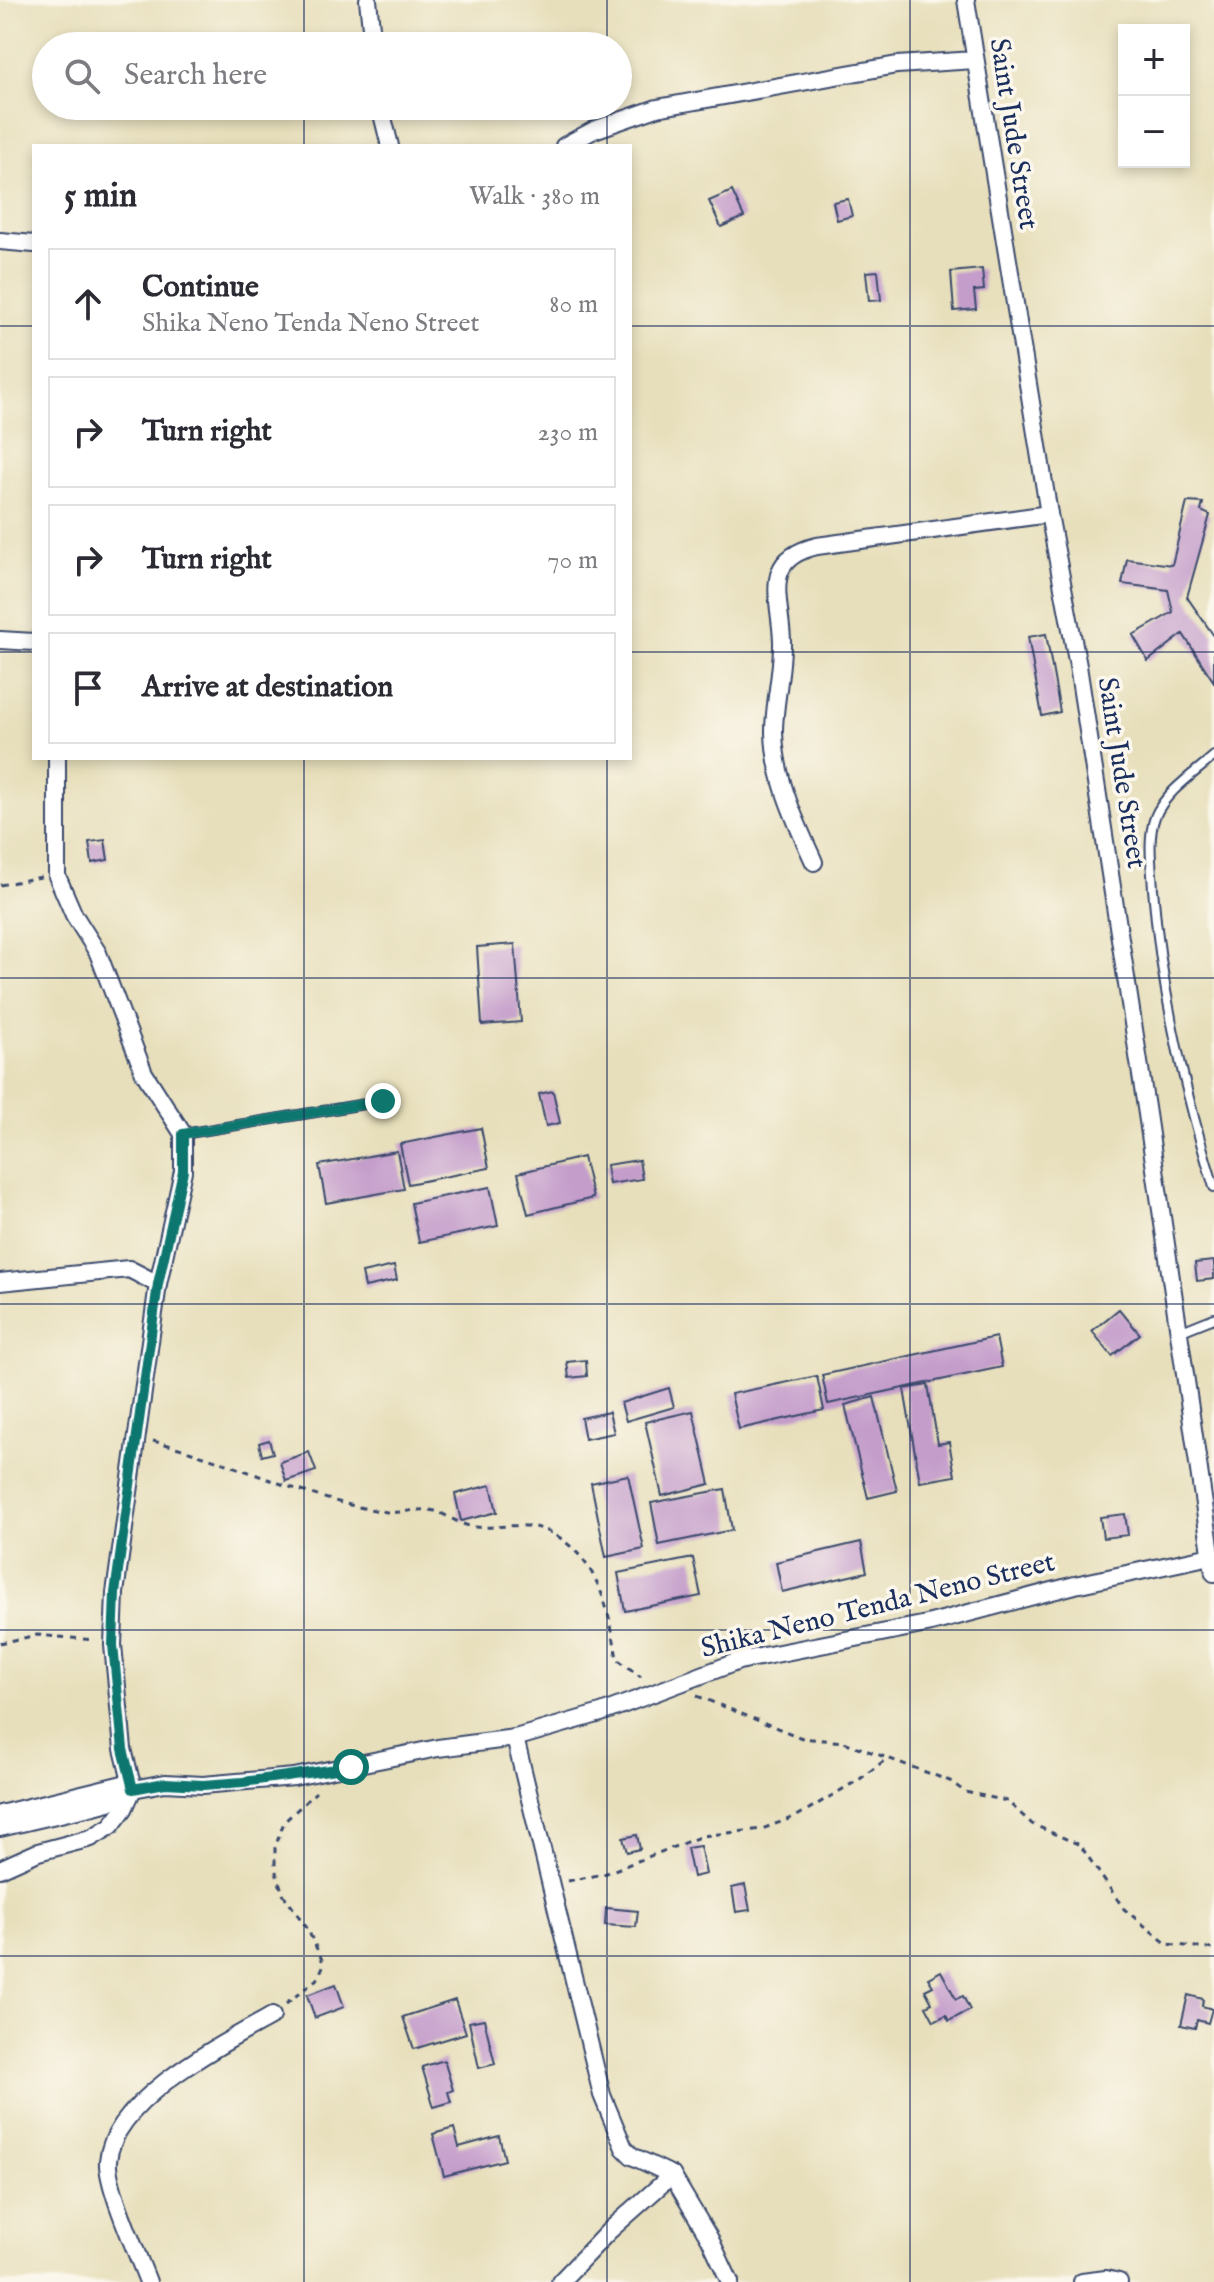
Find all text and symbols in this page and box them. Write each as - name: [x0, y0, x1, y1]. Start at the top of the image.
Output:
- map controls: [1118, 24, 1190, 168]
- button: +: [1118, 24, 1190, 96]
- search box: [32, 32, 632, 120]
- street label: Saint Jude Street: [981, 36, 1045, 233]
- icon: search: [60, 54, 104, 98]
- text: Search here: [124, 57, 267, 95]
- button: −: [1118, 96, 1190, 168]
- text: 5 min: [64, 175, 137, 218]
- text: Walk · 380 m: [469, 180, 600, 213]
- text: Continue: [142, 269, 259, 307]
- icon: ahead: [66, 282, 110, 326]
- text: 80 m: [549, 288, 598, 321]
- text: Shika Neno Tenda Neno Street: [142, 307, 479, 340]
- icon: right: [66, 410, 110, 454]
- text: Turn right: [142, 413, 272, 451]
- text: 230 m: [538, 416, 598, 449]
- icon: right: [66, 538, 110, 582]
- text: Turn right: [142, 541, 272, 579]
- text: 70 m: [547, 544, 598, 577]
- icon: arrive: [66, 666, 110, 710]
- text: Arrive at destination: [142, 669, 393, 707]
- street label: Saint Jude Street: [1089, 675, 1153, 872]
- route end: [365, 1083, 401, 1119]
- street label: Shika Neno Tenda Neno Street: [698, 1545, 1059, 1667]
- route start: [333, 1749, 369, 1785]

